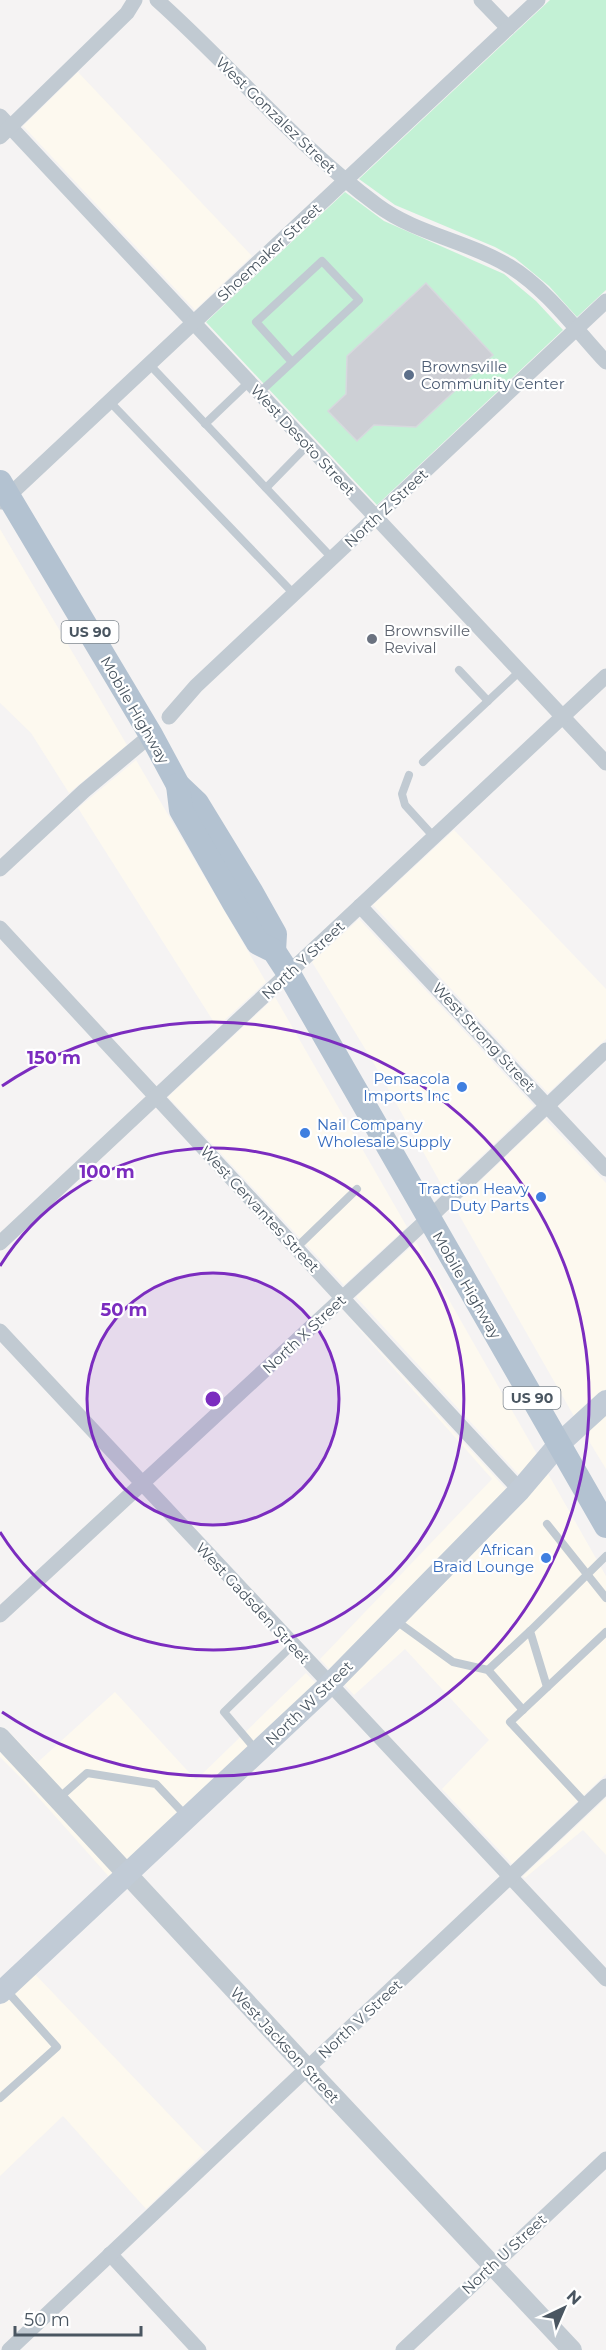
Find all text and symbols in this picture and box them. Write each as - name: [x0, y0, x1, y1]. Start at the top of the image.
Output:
- street label: West Gonzalez Street: [212, 53, 340, 177]
- street label: Shoemaker Street: [213, 199, 325, 305]
- place label: Brownsville Community Center: [421, 357, 565, 393]
- marker: Brownsville Community Center: [402, 368, 416, 382]
- street label: West Desoto Street: [247, 381, 359, 499]
- street label: North Z Street: [340, 465, 432, 551]
- road number: US 90: [62, 621, 118, 643]
- place label: Brownsville Revival: [384, 621, 470, 657]
- marker: Brownsville Revival: [365, 632, 379, 646]
- street label: Mobile Highway: [97, 653, 174, 768]
- street label: North Y Street: [257, 917, 349, 1003]
- street label: West Strong Street: [428, 978, 540, 1096]
- text: 150 m: [27, 1047, 81, 1069]
- place label: Pensacola Imports Inc: [363, 1069, 450, 1105]
- marker: Pensacola Imports Inc: [455, 1080, 469, 1094]
- place label: Nail Company Wholesale Supply: [317, 1115, 452, 1151]
- marker: Nail Company Wholesale Supply: [298, 1126, 312, 1140]
- street label: West Cervantes Street: [196, 1142, 324, 1276]
- text: 100 m: [79, 1161, 135, 1183]
- place label: Traction Heavy Duty Parts: [418, 1179, 530, 1215]
- marker: Traction Heavy Duty Parts: [534, 1190, 548, 1204]
- street label: Mobile Highway: [429, 1228, 506, 1343]
- street label: North X Street: [258, 1291, 350, 1377]
- text: 50 m: [101, 1299, 147, 1321]
- road number: US 90: [504, 1387, 560, 1409]
- centre of rings: [203, 1389, 223, 1409]
- street label: West Gadsden Street: [192, 1538, 314, 1668]
- place label: African Braid Lounge: [433, 1540, 534, 1576]
- marker: African Braid Lounge: [539, 1551, 553, 1565]
- street label: North W Street: [261, 1657, 357, 1749]
- street label: North V Street: [314, 1975, 406, 2063]
- street label: West Jackson Street: [226, 1983, 344, 2107]
- street label: North U Street: [458, 2210, 550, 2298]
- north arrow: [534, 2278, 594, 2338]
- text: N: [563, 2286, 585, 2309]
- scale bar: [15, 2299, 141, 2337]
- text: 50 m: [24, 2309, 70, 2331]

